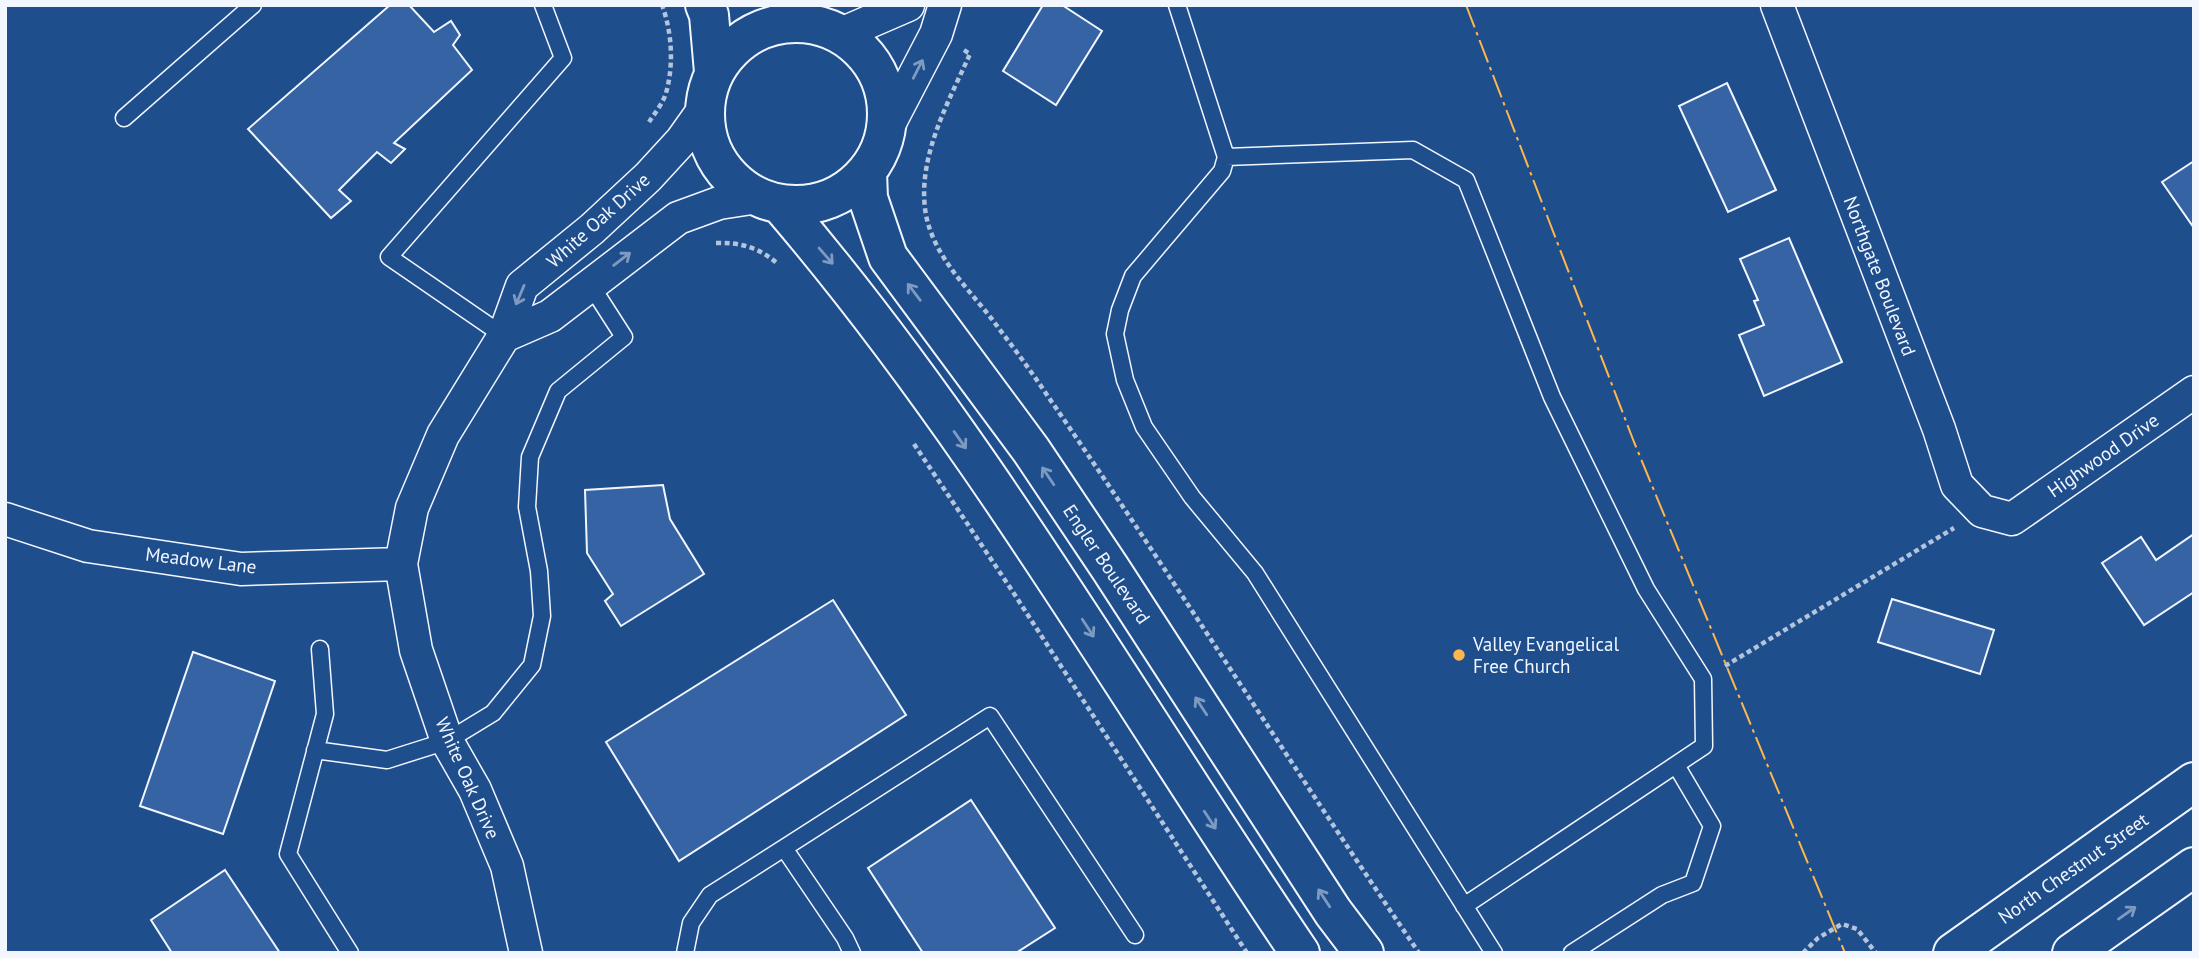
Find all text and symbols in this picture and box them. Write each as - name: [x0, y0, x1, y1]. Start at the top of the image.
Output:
- one-way arrow: [912, 60, 926, 80]
- street label: White Oak Drive: [541, 167, 655, 273]
- street label: Northgate Boulevard: [1839, 193, 1921, 359]
- one-way arrow: [818, 247, 834, 265]
- one-way arrow: [613, 251, 631, 267]
- one-way arrow: [907, 283, 922, 302]
- one-way arrow: [512, 284, 525, 305]
- street label: Highwood Drive: [2043, 408, 2163, 502]
- one-way arrow: [953, 430, 967, 449]
- one-way arrow: [1041, 466, 1055, 486]
- street label: Engler Boulevard: [1058, 500, 1156, 628]
- street label: Meadow Lane: [144, 541, 258, 579]
- one-way arrow: [1080, 618, 1095, 637]
- place label: Valley Evangelical Free Church: [1472, 632, 1619, 678]
- marker: Valley Evangelical Free Church: [1451, 647, 1467, 663]
- one-way arrow: [1193, 697, 1207, 717]
- street label: White Oak Drive: [430, 713, 506, 843]
- street label: North Chestnut Street: [1993, 807, 2153, 929]
- one-way arrow: [1204, 809, 1218, 829]
- one-way arrow: [1317, 888, 1331, 908]
- one-way arrow: [2118, 906, 2137, 921]

